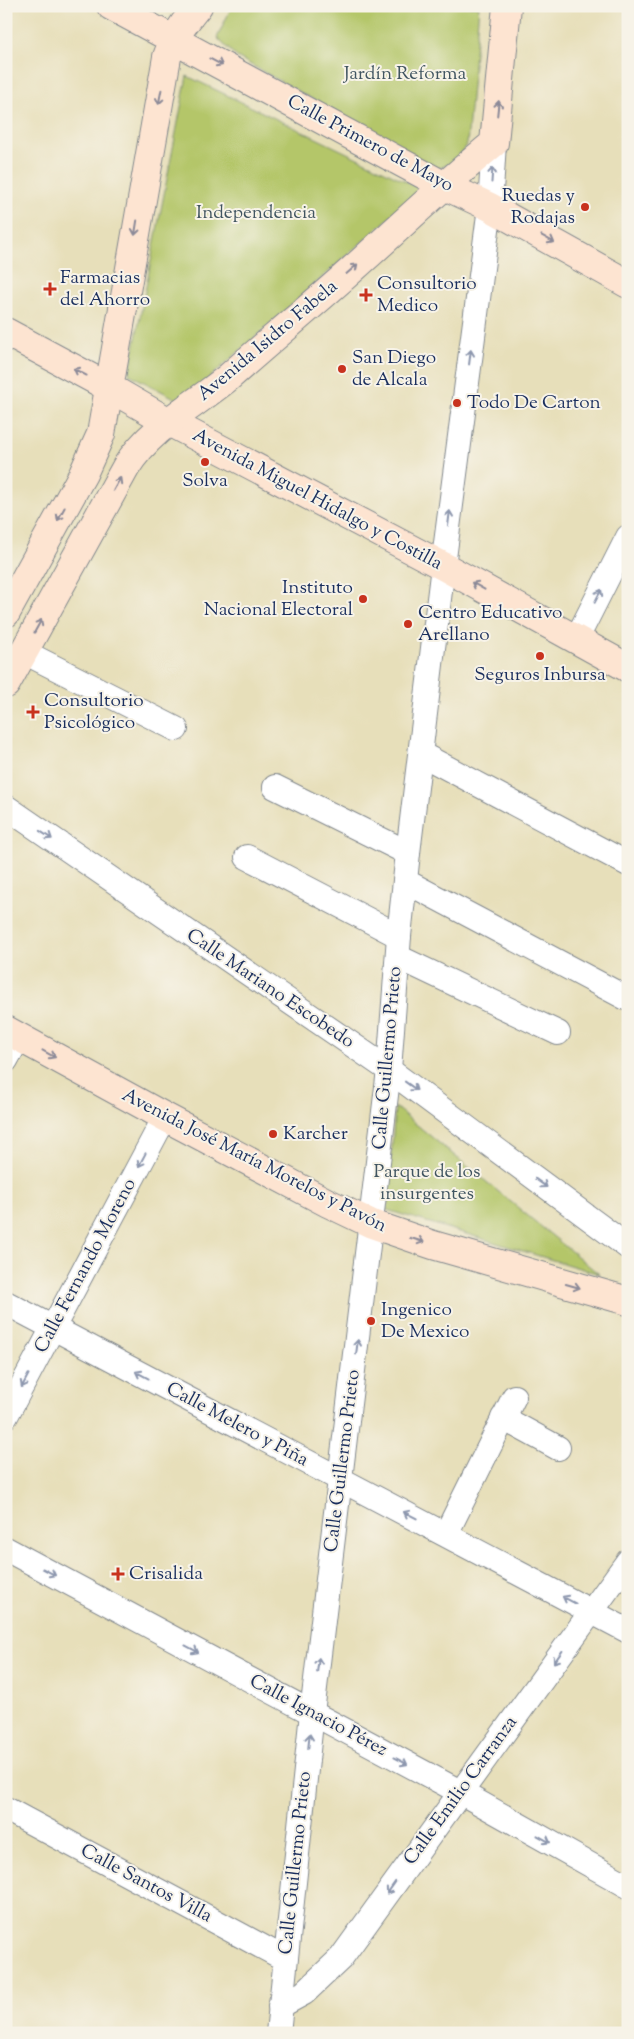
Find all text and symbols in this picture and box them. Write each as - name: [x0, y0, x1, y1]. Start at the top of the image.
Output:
- one-way arrow: [208, 57, 223, 67]
- park label: Jardín Reforma: [343, 61, 467, 88]
- one-way arrow: [154, 89, 164, 105]
- street label: Calle Primero de Mayo: [282, 89, 458, 199]
- one-way arrow: [493, 100, 503, 116]
- one-way arrow: [487, 168, 496, 184]
- place label: Ruedas y Rodajas: [502, 183, 576, 232]
- park label: Independencia: [196, 200, 316, 227]
- marker: Ruedas y Rodajas: [579, 201, 591, 213]
- one-way arrow: [131, 219, 141, 235]
- one-way arrow: [540, 235, 554, 245]
- one-way arrow: [345, 264, 358, 275]
- place label: Farmacias del Ahorro: [60, 265, 150, 314]
- place label: Consultorio Medico: [377, 271, 477, 320]
- street label: Avenida Isidro Fabela: [192, 274, 344, 408]
- marker: Farmacias del Ahorro: [44, 283, 56, 295]
- marker: Consultorio Medico: [359, 288, 373, 302]
- place label: San Diego de Alcala: [352, 345, 436, 394]
- one-way arrow: [465, 349, 475, 365]
- marker: San Diego de Alcala: [336, 363, 348, 375]
- one-way arrow: [73, 367, 88, 377]
- place label: Todo De Carton: [467, 390, 601, 417]
- marker: Todo De Carton: [451, 397, 463, 409]
- street label: Avenida Miguel Hidalgo y Costilla: [187, 422, 447, 578]
- marker: Solva: [199, 456, 211, 468]
- place label: Solva: [182, 468, 228, 495]
- one-way arrow: [112, 476, 122, 491]
- one-way arrow: [56, 506, 66, 521]
- one-way arrow: [444, 510, 454, 526]
- place label: Instituto Nacional Electoral: [204, 575, 353, 624]
- one-way arrow: [471, 580, 485, 590]
- one-way arrow: [593, 589, 603, 604]
- marker: Instituto Nacional Electoral: [357, 593, 369, 605]
- place label: Centro Educativo Arellano: [418, 600, 562, 649]
- marker: Centro Educativo Arellano: [402, 618, 414, 630]
- one-way arrow: [34, 619, 44, 633]
- marker: Seguros Inbursa: [534, 650, 546, 662]
- place label: Seguros Inbursa: [474, 662, 606, 689]
- place label: Consultorio Psicológico: [44, 688, 144, 737]
- marker: Consultorio Psicológico: [26, 705, 40, 719]
- one-way arrow: [39, 830, 53, 840]
- street label: Calle Mariano Escobedo: [180, 923, 360, 1055]
- street label: Calle Guillermo Prieto: [367, 965, 409, 1151]
- one-way arrow: [41, 1049, 56, 1059]
- one-way arrow: [404, 1081, 417, 1092]
- street label: Avenida José María Morelos y Pavón: [117, 1082, 391, 1240]
- place label: Karcher: [283, 1121, 348, 1148]
- marker: Karcher: [267, 1128, 279, 1140]
- one-way arrow: [137, 1152, 146, 1167]
- park label: Parque de los insurgentes: [374, 1159, 480, 1208]
- street label: Calle Fernando Moreno: [28, 1174, 144, 1358]
- one-way arrow: [534, 1178, 548, 1188]
- one-way arrow: [409, 1236, 425, 1245]
- one-way arrow: [565, 1281, 581, 1291]
- place label: Ingenico De Mexico: [381, 1297, 469, 1346]
- marker: Ingenico De Mexico: [365, 1315, 377, 1327]
- one-way arrow: [352, 1339, 362, 1355]
- street label: Calle Guillermo Prieto: [318, 1368, 368, 1554]
- one-way arrow: [135, 1370, 150, 1380]
- one-way arrow: [20, 1373, 30, 1388]
- street label: Calle Melero y Piña: [161, 1376, 313, 1474]
- one-way arrow: [403, 1510, 418, 1519]
- place label: Crisalida: [129, 1561, 203, 1588]
- one-way arrow: [42, 1567, 57, 1577]
- marker: Crisalida: [111, 1567, 125, 1581]
- one-way arrow: [563, 1594, 577, 1604]
- one-way arrow: [185, 1644, 200, 1654]
- one-way arrow: [553, 1650, 563, 1664]
- one-way arrow: [313, 1657, 323, 1673]
- street label: Calle Ignacio Pérez: [244, 1668, 392, 1764]
- street label: Calle Emilio Carranza: [398, 1711, 525, 1871]
- one-way arrow: [304, 1733, 314, 1749]
- one-way arrow: [394, 1756, 409, 1766]
- street label: Calle Guillermo Prieto: [273, 1770, 319, 1956]
- one-way arrow: [536, 1835, 551, 1844]
- street label: Calle Santos Villa: [75, 1838, 217, 1930]
- one-way arrow: [386, 1881, 396, 1895]

